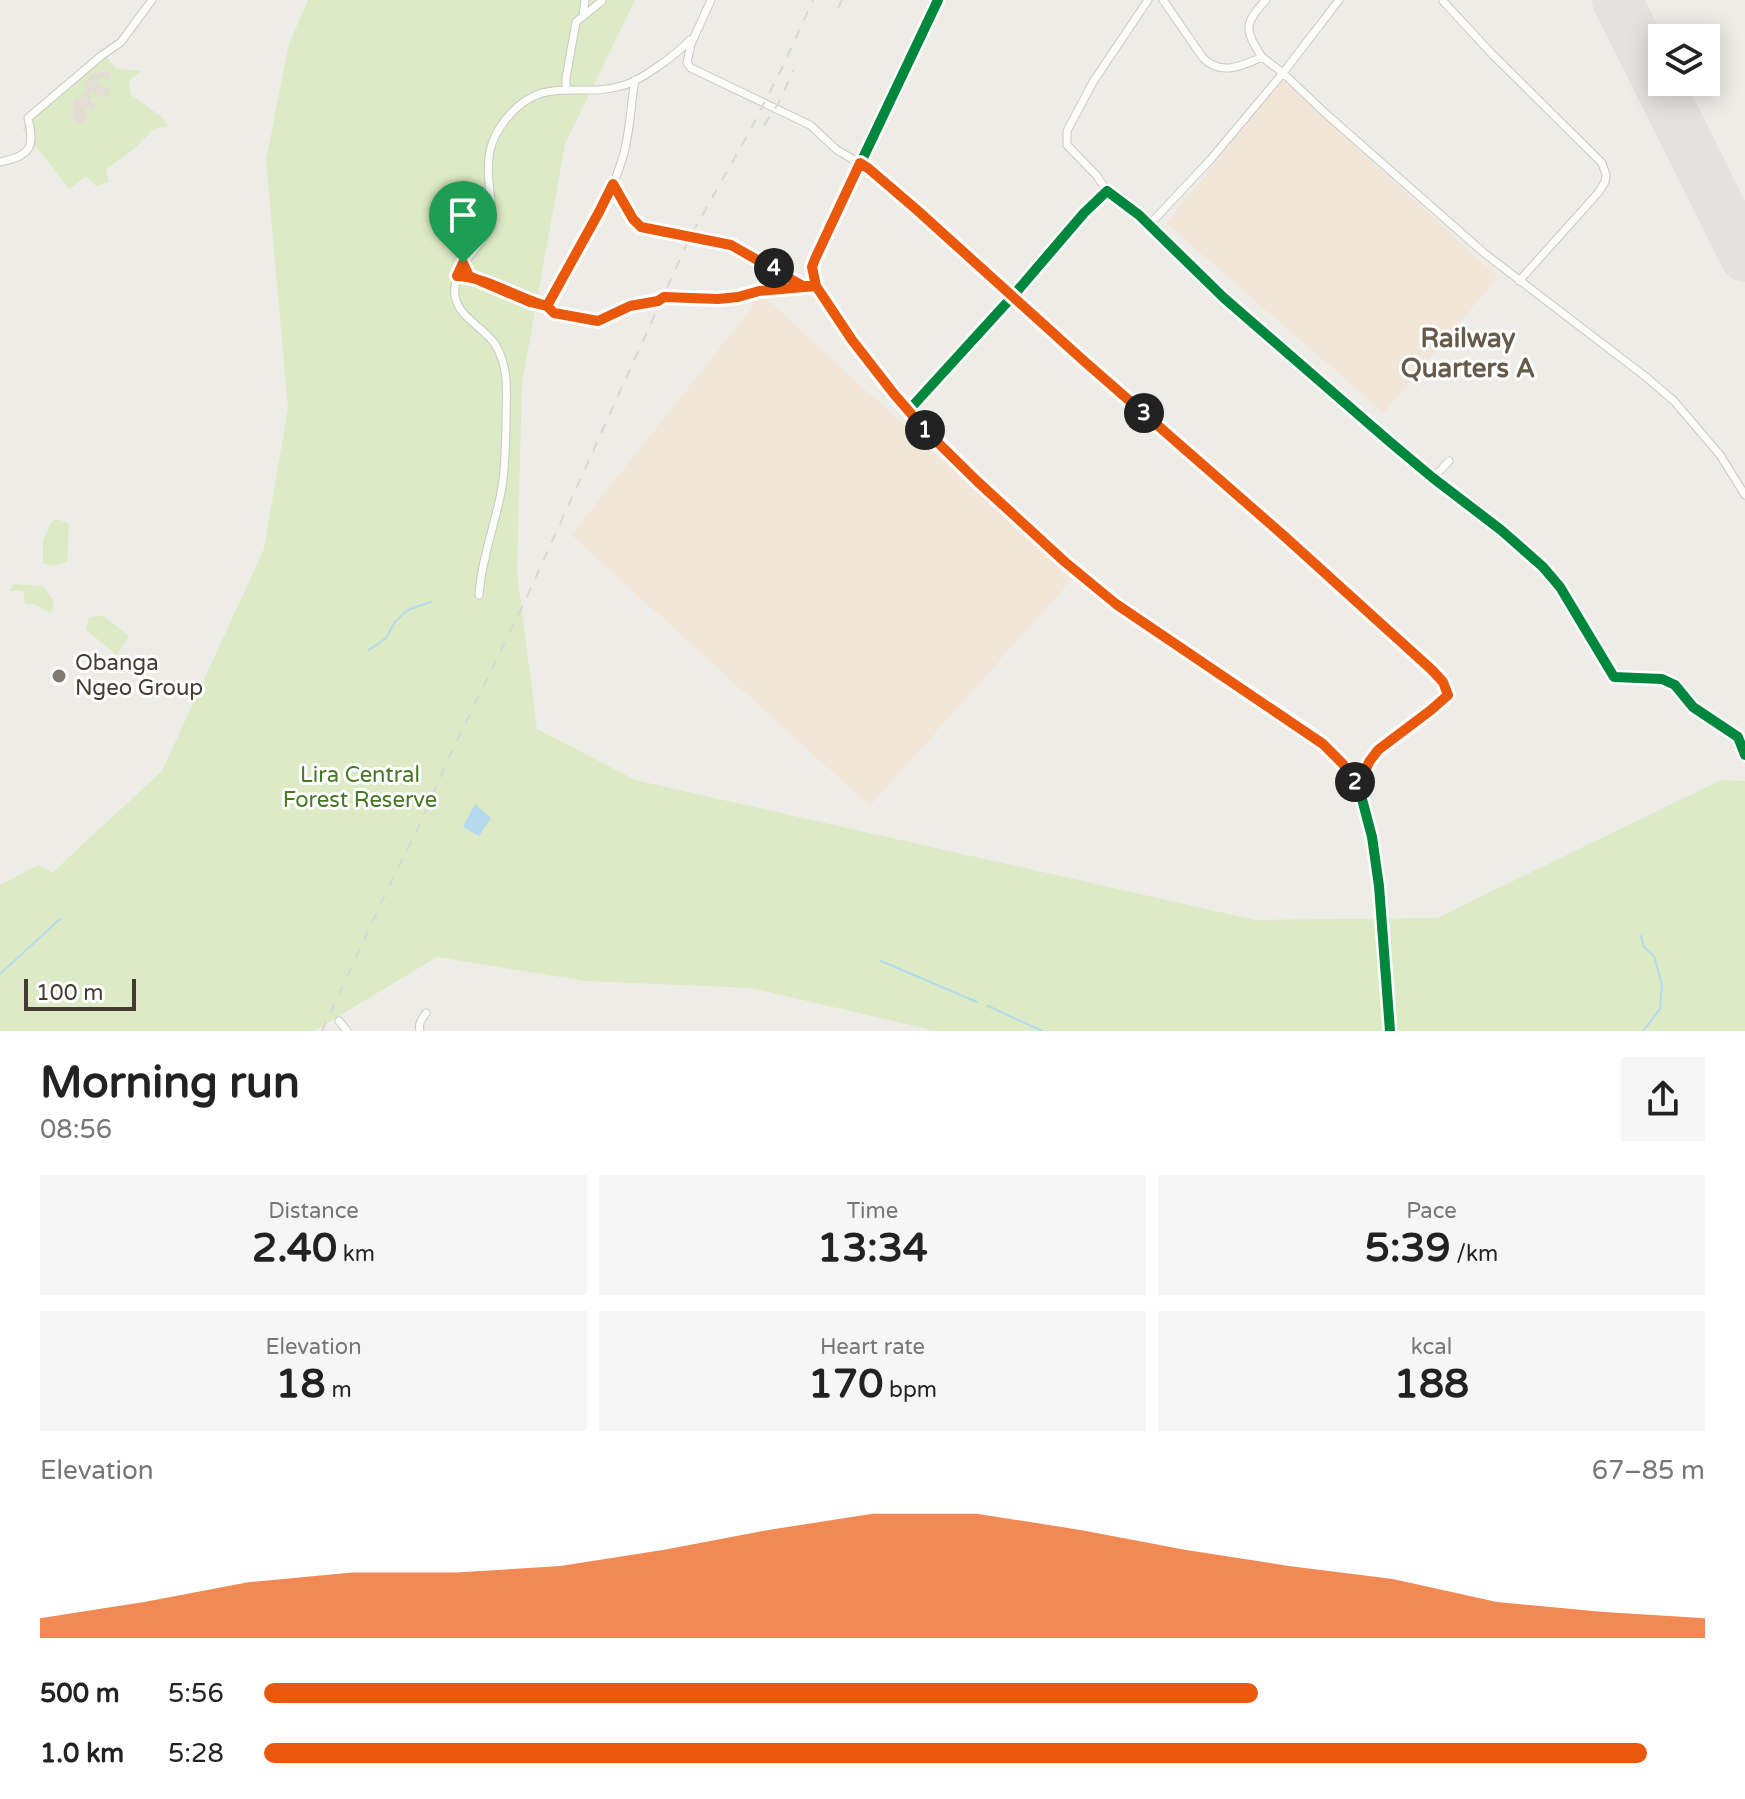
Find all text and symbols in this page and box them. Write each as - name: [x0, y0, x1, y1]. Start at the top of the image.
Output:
- map controls: [1648, 24, 1720, 96]
- button: layers: [1648, 24, 1720, 96]
- pin: [429, 181, 497, 263]
- icon: arrive: [441, 193, 485, 237]
- pin: 4: [754, 248, 794, 288]
- text: 4: [767, 255, 781, 281]
- district label: Railway Quarters A: [1401, 323, 1535, 384]
- pin: 3: [1124, 393, 1164, 433]
- text: 3: [1137, 400, 1151, 426]
- pin: 1: [905, 410, 945, 450]
- text: 1: [918, 417, 932, 443]
- place label: Obanga Ngeo Group: [75, 650, 203, 701]
- marker: Obanga Ngeo Group: [50, 667, 68, 685]
- park label: Lira Central Forest Reserve: [283, 762, 437, 813]
- pin: 2: [1335, 762, 1375, 802]
- text: 2: [1348, 769, 1362, 795]
- scale bar: [24, 975, 136, 1011]
- text: 100 m: [36, 980, 103, 1006]
- text: Morning run: [40, 1057, 300, 1110]
- button: share: [1621, 1057, 1705, 1141]
- text: 08:56: [40, 1114, 112, 1145]
- text: Distance: [268, 1198, 359, 1224]
- text: Time: [847, 1198, 898, 1224]
- text: Pace: [1406, 1198, 1457, 1224]
- text: 2.40: [252, 1224, 337, 1272]
- text: 13:34: [817, 1224, 928, 1272]
- text: 5:39: [1365, 1224, 1451, 1272]
- text: km: [337, 1241, 375, 1267]
- text: /km: [1451, 1241, 1498, 1267]
- text: Elevation: [265, 1334, 362, 1360]
- text: Heart rate: [820, 1334, 925, 1360]
- text: kcal: [1411, 1334, 1452, 1360]
- text: 18: [275, 1360, 326, 1408]
- text: 170: [808, 1360, 883, 1408]
- text: 188: [1394, 1360, 1469, 1408]
- text: m: [326, 1377, 352, 1403]
- text: bpm: [883, 1377, 937, 1403]
- text: Elevation: [40, 1455, 154, 1486]
- text: 67–85 m: [1592, 1455, 1705, 1486]
- text: 500 m: [40, 1678, 120, 1709]
- text: 5:56: [168, 1678, 224, 1709]
- text: 1.0 km: [40, 1738, 124, 1769]
- text: 5:28: [168, 1738, 224, 1769]

